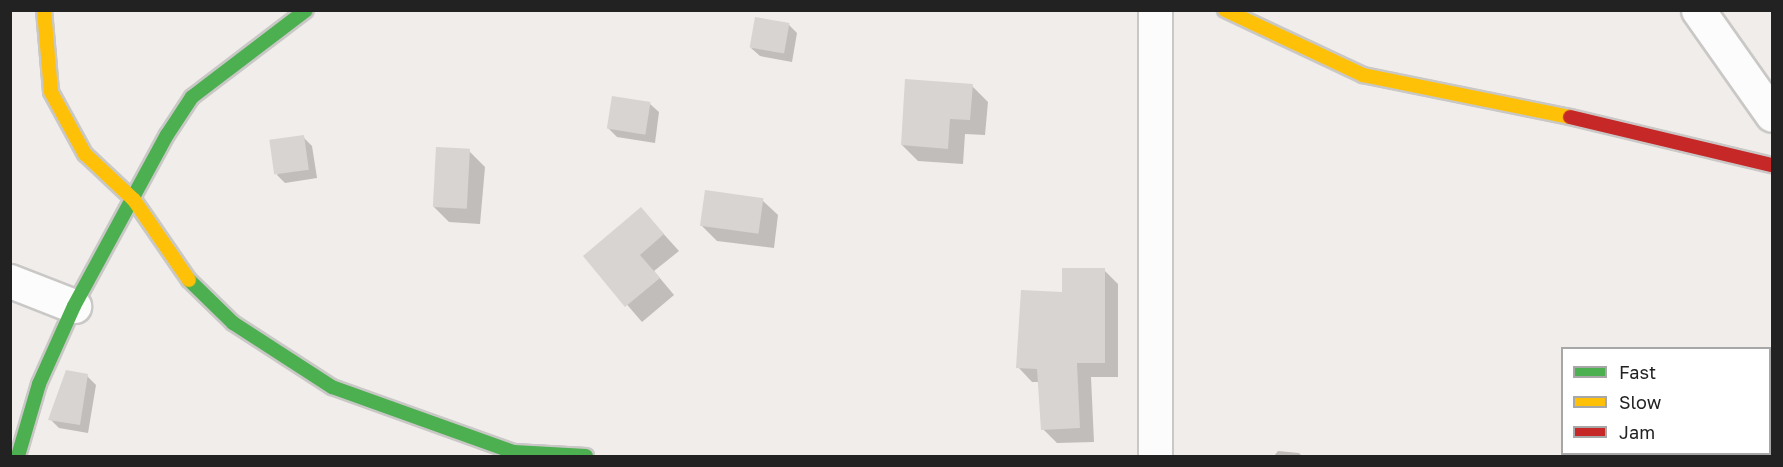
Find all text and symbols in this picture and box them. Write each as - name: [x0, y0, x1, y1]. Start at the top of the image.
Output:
- legend: [1561, 347, 1771, 455]
- text: Fast: [1619, 361, 1656, 383]
- text: Slow: [1619, 391, 1661, 413]
- text: Jam: [1619, 421, 1655, 443]

